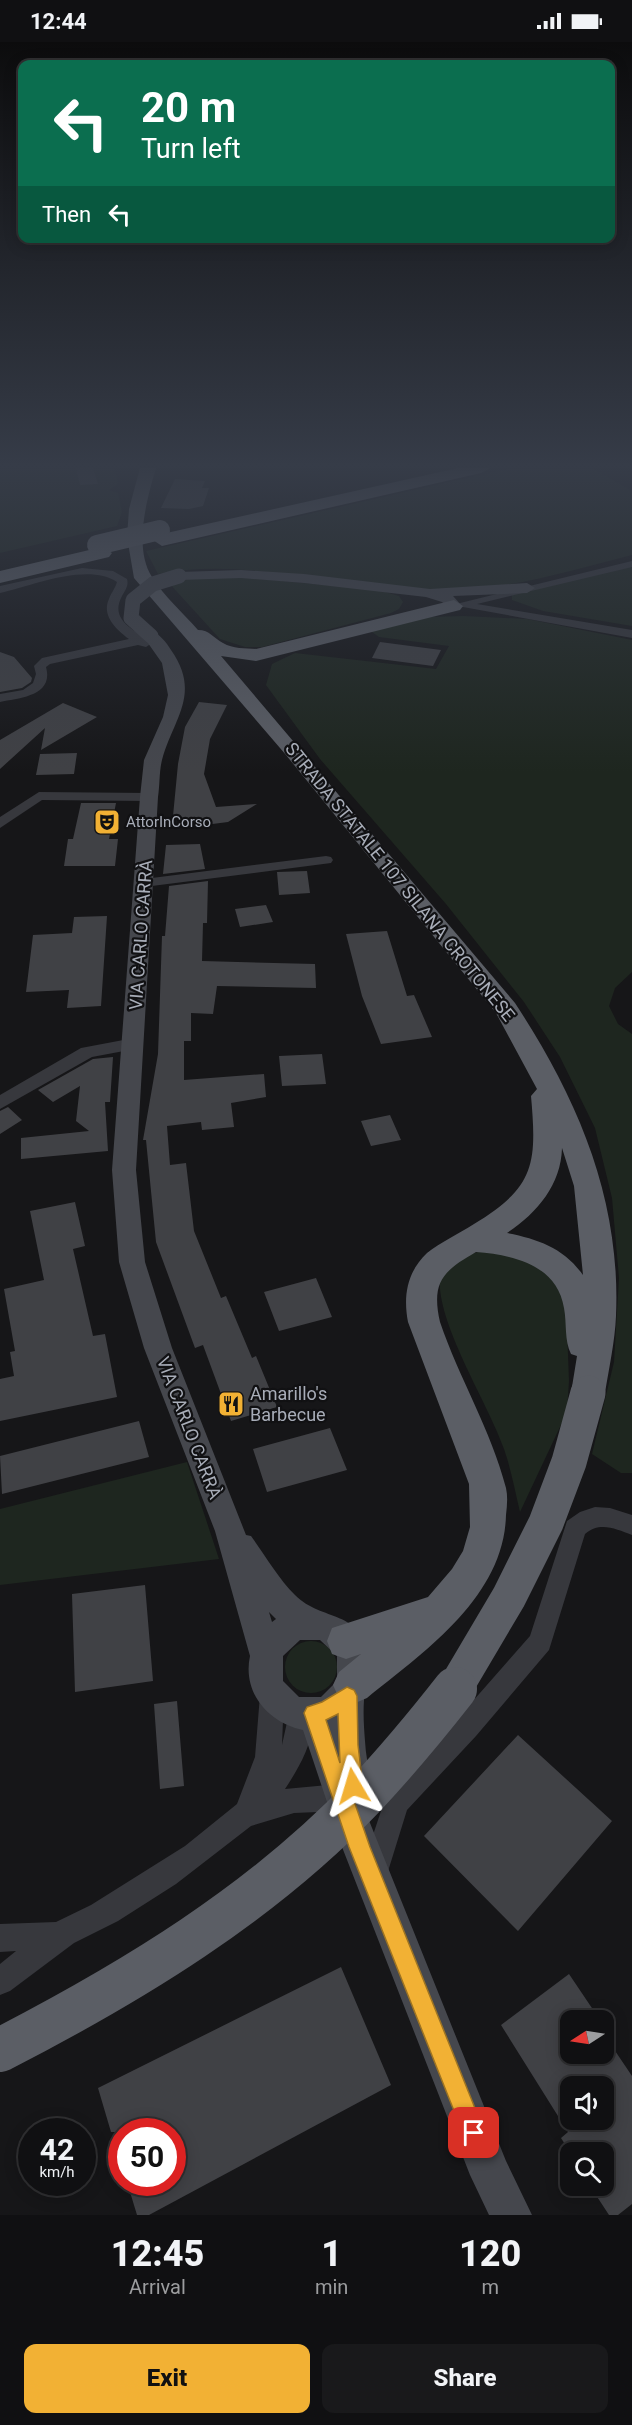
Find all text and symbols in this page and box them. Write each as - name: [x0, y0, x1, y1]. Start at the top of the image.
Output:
- text: 12:44: [30, 9, 87, 34]
- text: 20 m: [141, 83, 236, 132]
- icon: left: [42, 84, 120, 162]
- text: Turn left: [141, 133, 241, 165]
- icon: left: [103, 198, 136, 231]
- text: Then: [42, 202, 91, 227]
- street label: STRADA STATALE 107 SILANA CROTONESE: [281, 738, 520, 1025]
- theatre icon: AttorInCorso: [92, 807, 122, 837]
- place label: AttorInCorso: [126, 813, 211, 831]
- street label: VIA CARLO CARRÀ: [125, 859, 156, 1011]
- street label: VIA CARLO CARRÀ: [153, 1354, 226, 1502]
- place label: Amarillo's Barbecue: [250, 1383, 327, 1425]
- restaurant icon: Amarillo's Barbecue: [216, 1389, 246, 1419]
- position arrow: [321, 1754, 385, 1818]
- north arrow: [560, 2010, 614, 2064]
- map controls: [560, 2010, 614, 2196]
- button: sound: [560, 2076, 614, 2130]
- pin: [448, 2107, 499, 2158]
- icon: arrive: [457, 2116, 490, 2149]
- speed limit sign: 50: [108, 2118, 186, 2196]
- text: 42: [40, 2132, 74, 2167]
- button: search: [560, 2142, 614, 2196]
- text: km/h: [39, 2163, 75, 2181]
- text: 12:45: [111, 2233, 204, 2275]
- text: 1: [321, 2233, 342, 2275]
- text: 120: [459, 2233, 521, 2275]
- text: Arrival: [129, 2275, 186, 2299]
- text: min: [315, 2275, 348, 2299]
- text: m: [481, 2275, 499, 2299]
- button: Exit: [24, 2344, 310, 2413]
- button: Share: [322, 2344, 608, 2413]

